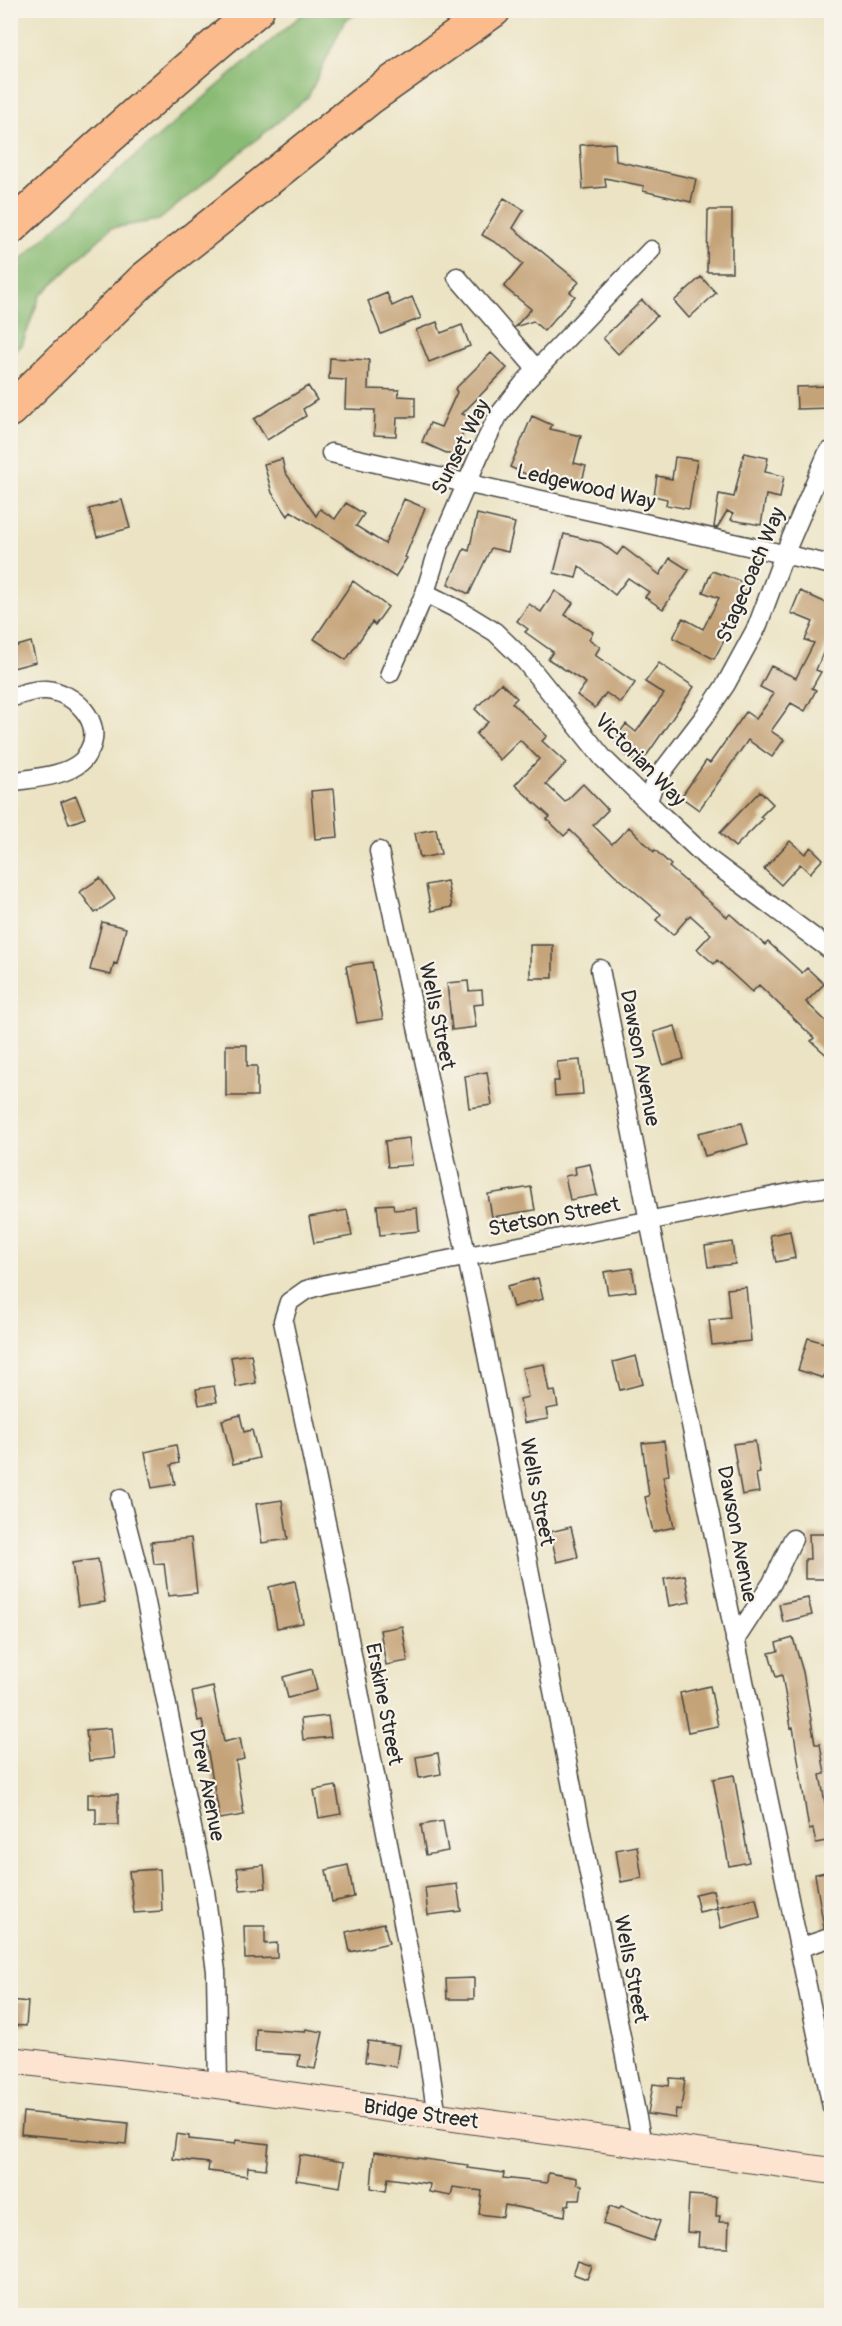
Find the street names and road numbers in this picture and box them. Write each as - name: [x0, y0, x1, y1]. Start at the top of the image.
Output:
- street label: Sunset Way: [425, 395, 497, 499]
- street label: Ledgewood Way: [514, 458, 658, 516]
- street label: Stagecoach Way: [710, 503, 792, 647]
- street label: Victorian Way: [589, 707, 691, 813]
- street label: Wells Street: [412, 960, 462, 1073]
- street label: Dawson Avenue: [614, 987, 667, 1129]
- street label: Stetson Street: [486, 1191, 623, 1243]
- street label: Wells Street: [513, 1436, 561, 1549]
- street label: Dawson Avenue: [711, 1463, 764, 1605]
- street label: Erskine Street: [359, 1641, 409, 1768]
- street label: Drew Avenue: [183, 1727, 231, 1844]
- street label: Wells Street: [607, 1913, 655, 2026]
- street label: Bridge Street: [362, 2093, 481, 2135]

